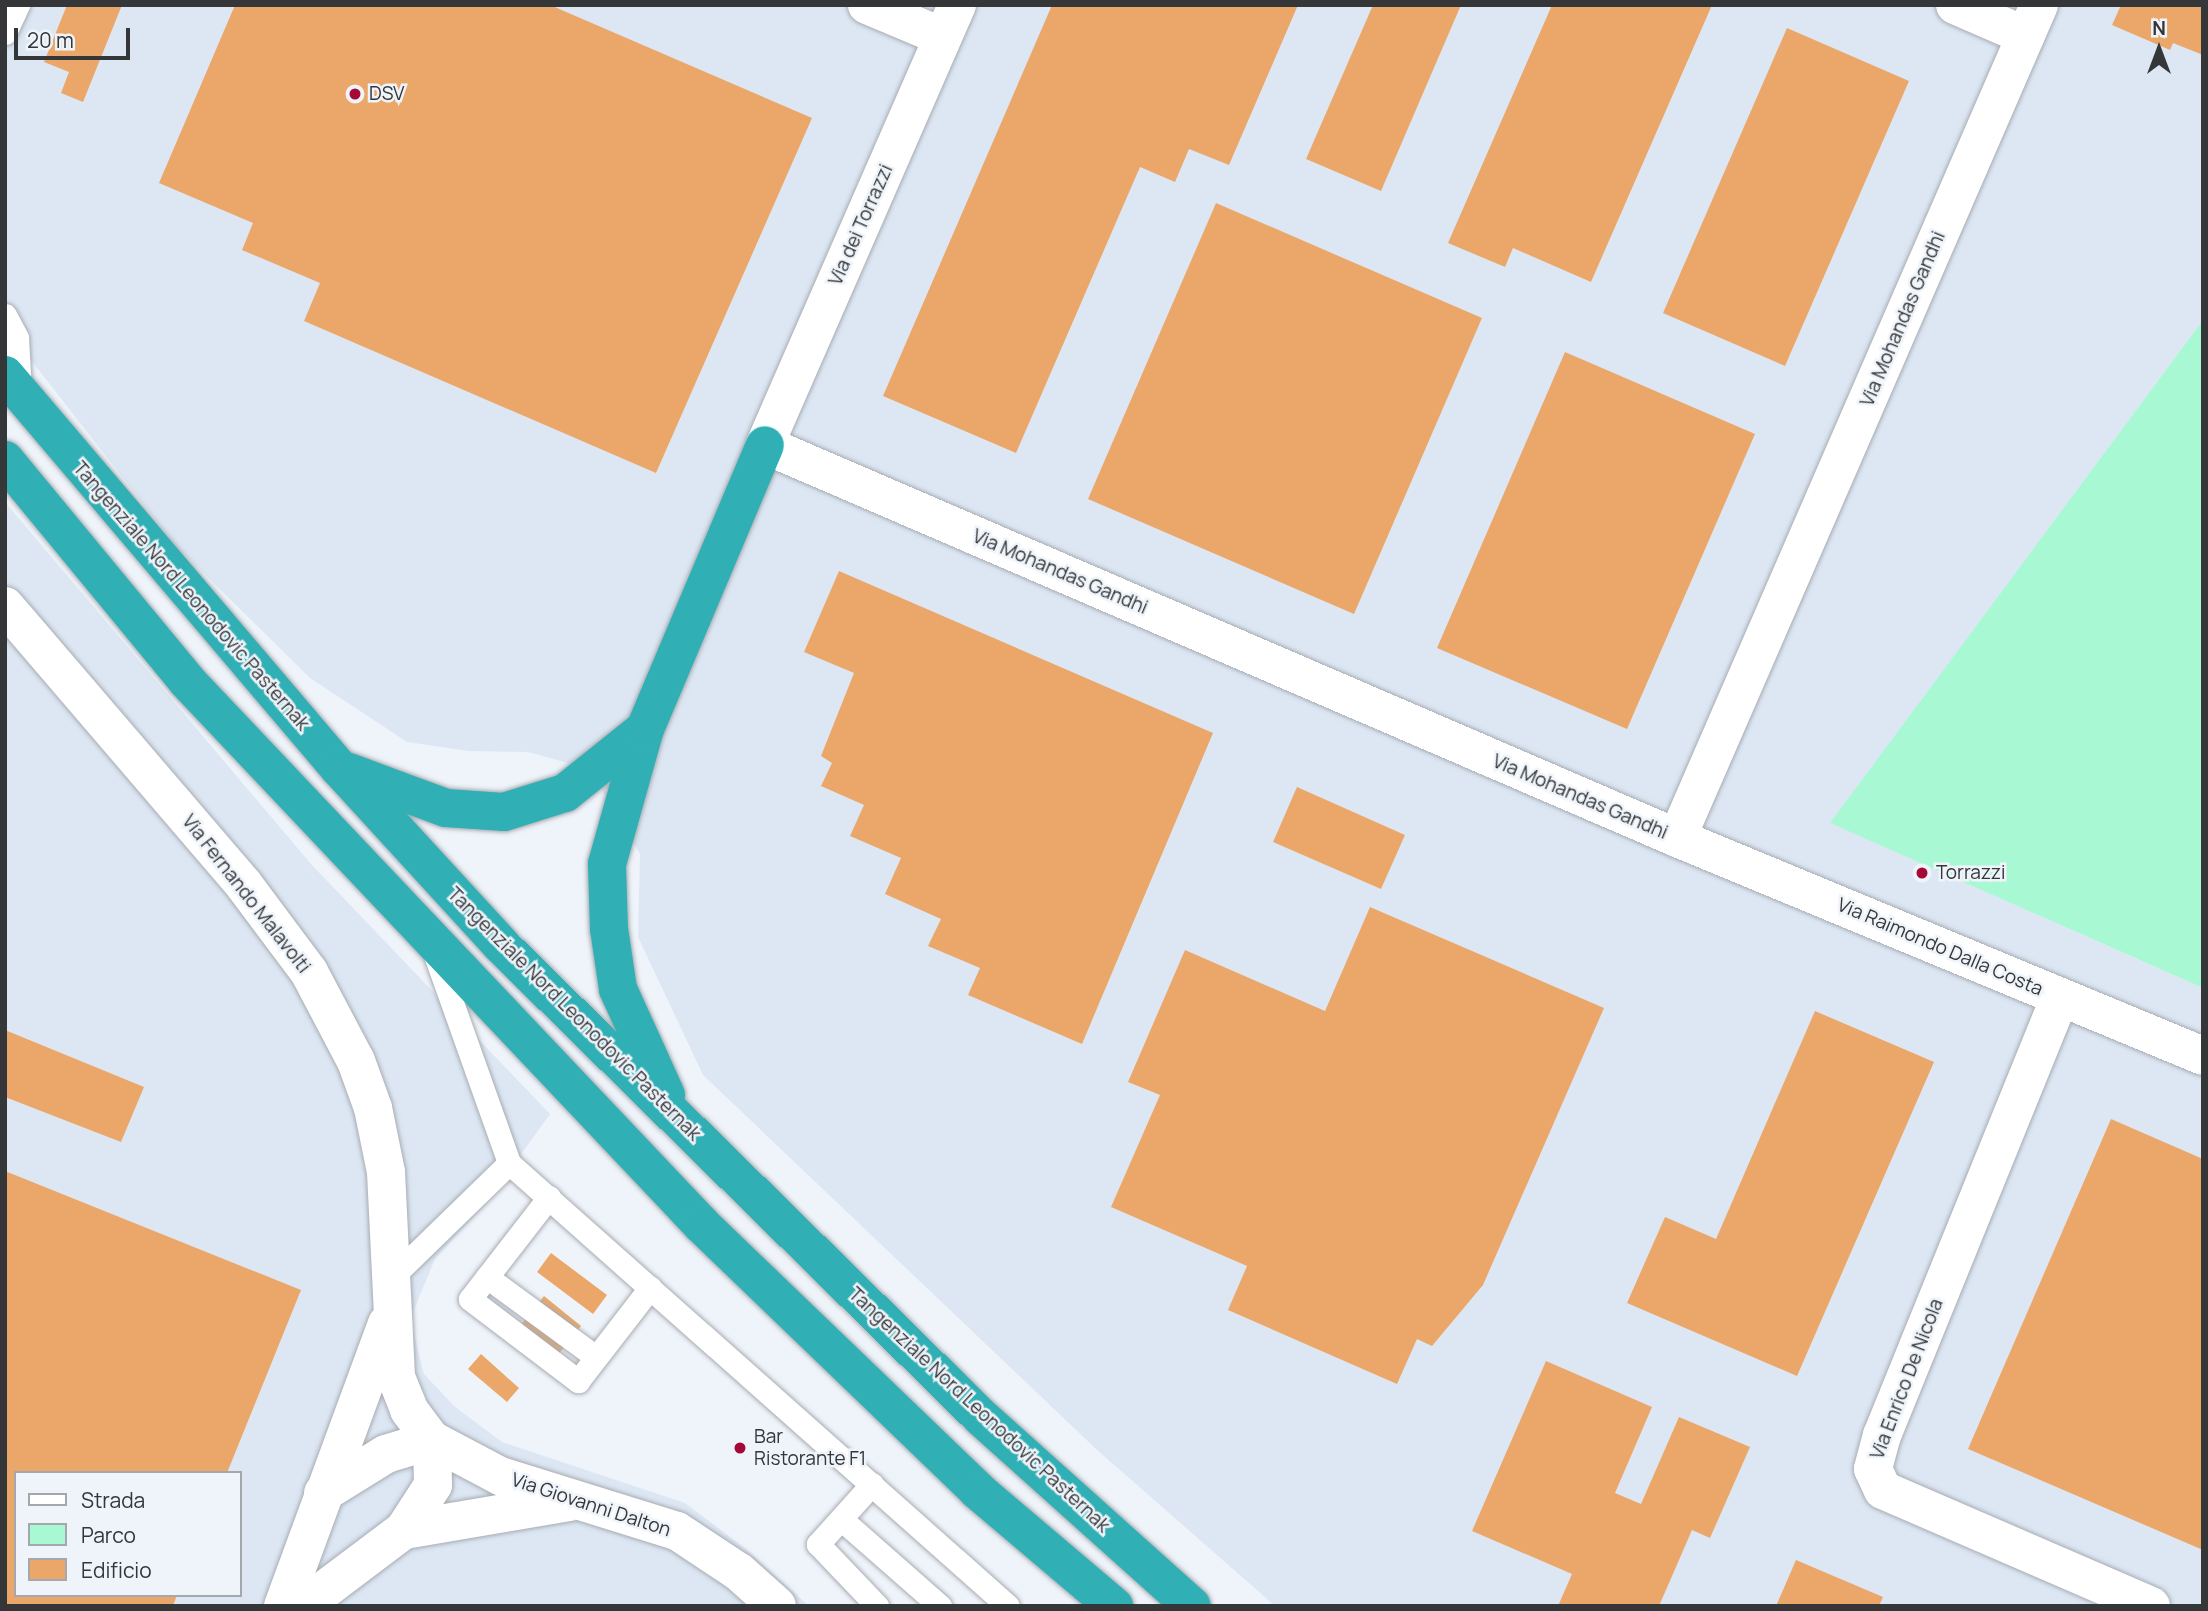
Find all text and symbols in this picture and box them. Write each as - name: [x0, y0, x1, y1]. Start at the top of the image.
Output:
- scale bar: [18, 14, 133, 58]
- north arrow: [2124, 14, 2194, 84]
- text: N: [2152, 15, 2166, 41]
- text: 20 m: [27, 26, 74, 54]
- place label: DSV: [369, 83, 405, 105]
- marker: DSV: [347, 86, 363, 102]
- street label: Via dei Torrazzi: [824, 161, 898, 289]
- street label: Via Mohandas Gandhi: [1856, 228, 1950, 410]
- street label: Tangenziale Nord Leonodovic Pasternak: [68, 457, 314, 735]
- street label: Via Mohandas Gandhi: [969, 525, 1151, 619]
- street label: Via Mohandas Gandhi: [1489, 750, 1671, 844]
- street label: Via Fernando Malavolti: [177, 810, 315, 978]
- place label: Torrazzi: [1936, 862, 2005, 884]
- marker: Torrazzi: [1914, 865, 1930, 881]
- street label: Tangenziale Nord Leonodovic Pasternak: [443, 883, 705, 1145]
- street label: Via Raimondo Dalla Costa: [1834, 893, 2046, 1001]
- street label: Tangenziale Nord Leonodovic Pasternak: [844, 1283, 1114, 1537]
- street label: Via Enrico De Nicola: [1866, 1296, 1948, 1462]
- place label: Bar Ristorante F1: [754, 1426, 866, 1470]
- marker: Bar Ristorante F1: [732, 1440, 748, 1456]
- street label: Via Giovanni Dalton: [508, 1468, 674, 1542]
- legend: [14, 1471, 242, 1597]
- text: Strada: [81, 1486, 145, 1514]
- text: Parco: [81, 1521, 136, 1549]
- text: Edificio: [81, 1556, 152, 1584]

